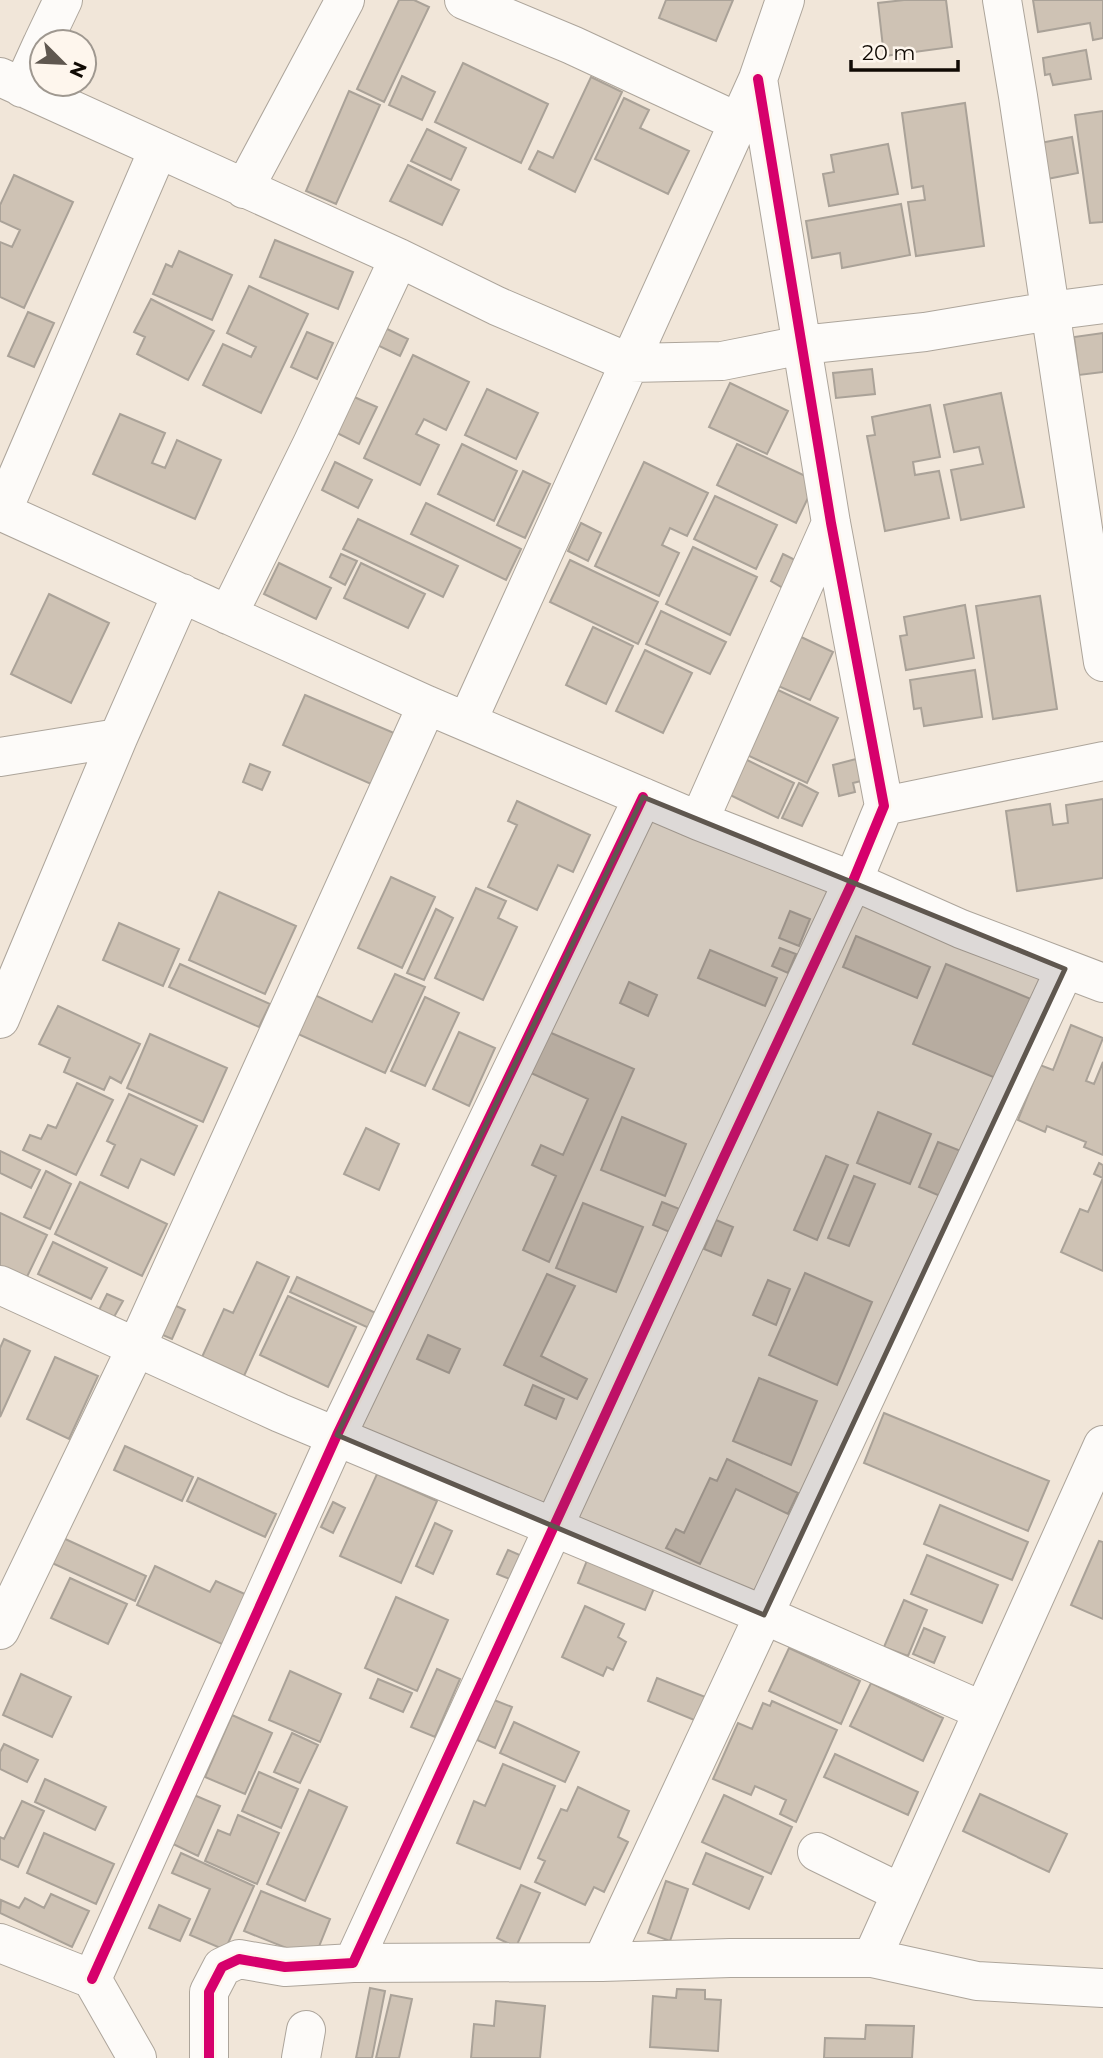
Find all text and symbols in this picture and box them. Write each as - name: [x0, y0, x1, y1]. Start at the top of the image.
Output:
- north arrow: [28, 28, 98, 98]
- scale bar: [851, 28, 958, 72]
- text: 20 m: [862, 40, 916, 65]
- text: N: [64, 58, 92, 81]

